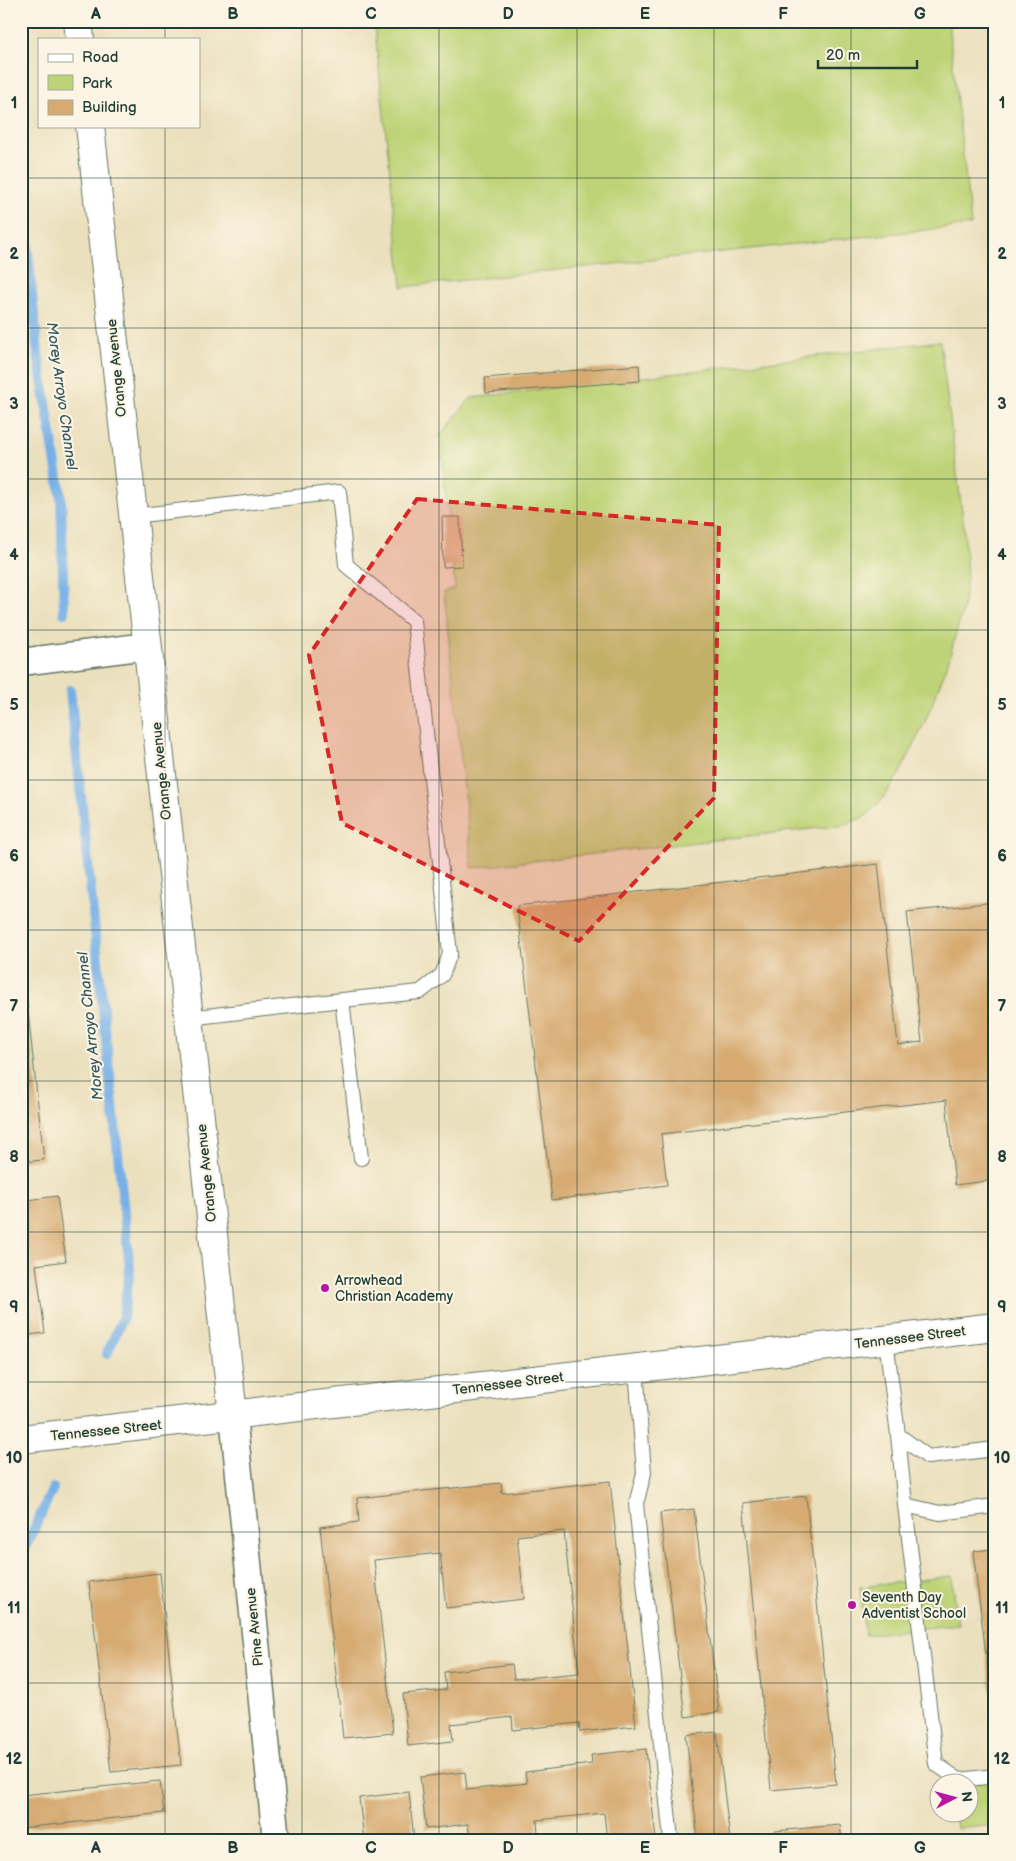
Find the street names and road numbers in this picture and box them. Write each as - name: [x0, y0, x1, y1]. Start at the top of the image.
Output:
- street label: Orange Avenue: [103, 318, 130, 418]
- street label: Orange Avenue: [148, 721, 175, 821]
- street label: Orange Avenue: [193, 1123, 220, 1223]
- street label: Tennessee Street: [854, 1322, 967, 1353]
- street label: Tennessee Street: [452, 1368, 565, 1399]
- street label: Tennessee Street: [50, 1416, 163, 1445]
- street label: Pine Avenue: [242, 1587, 267, 1667]

